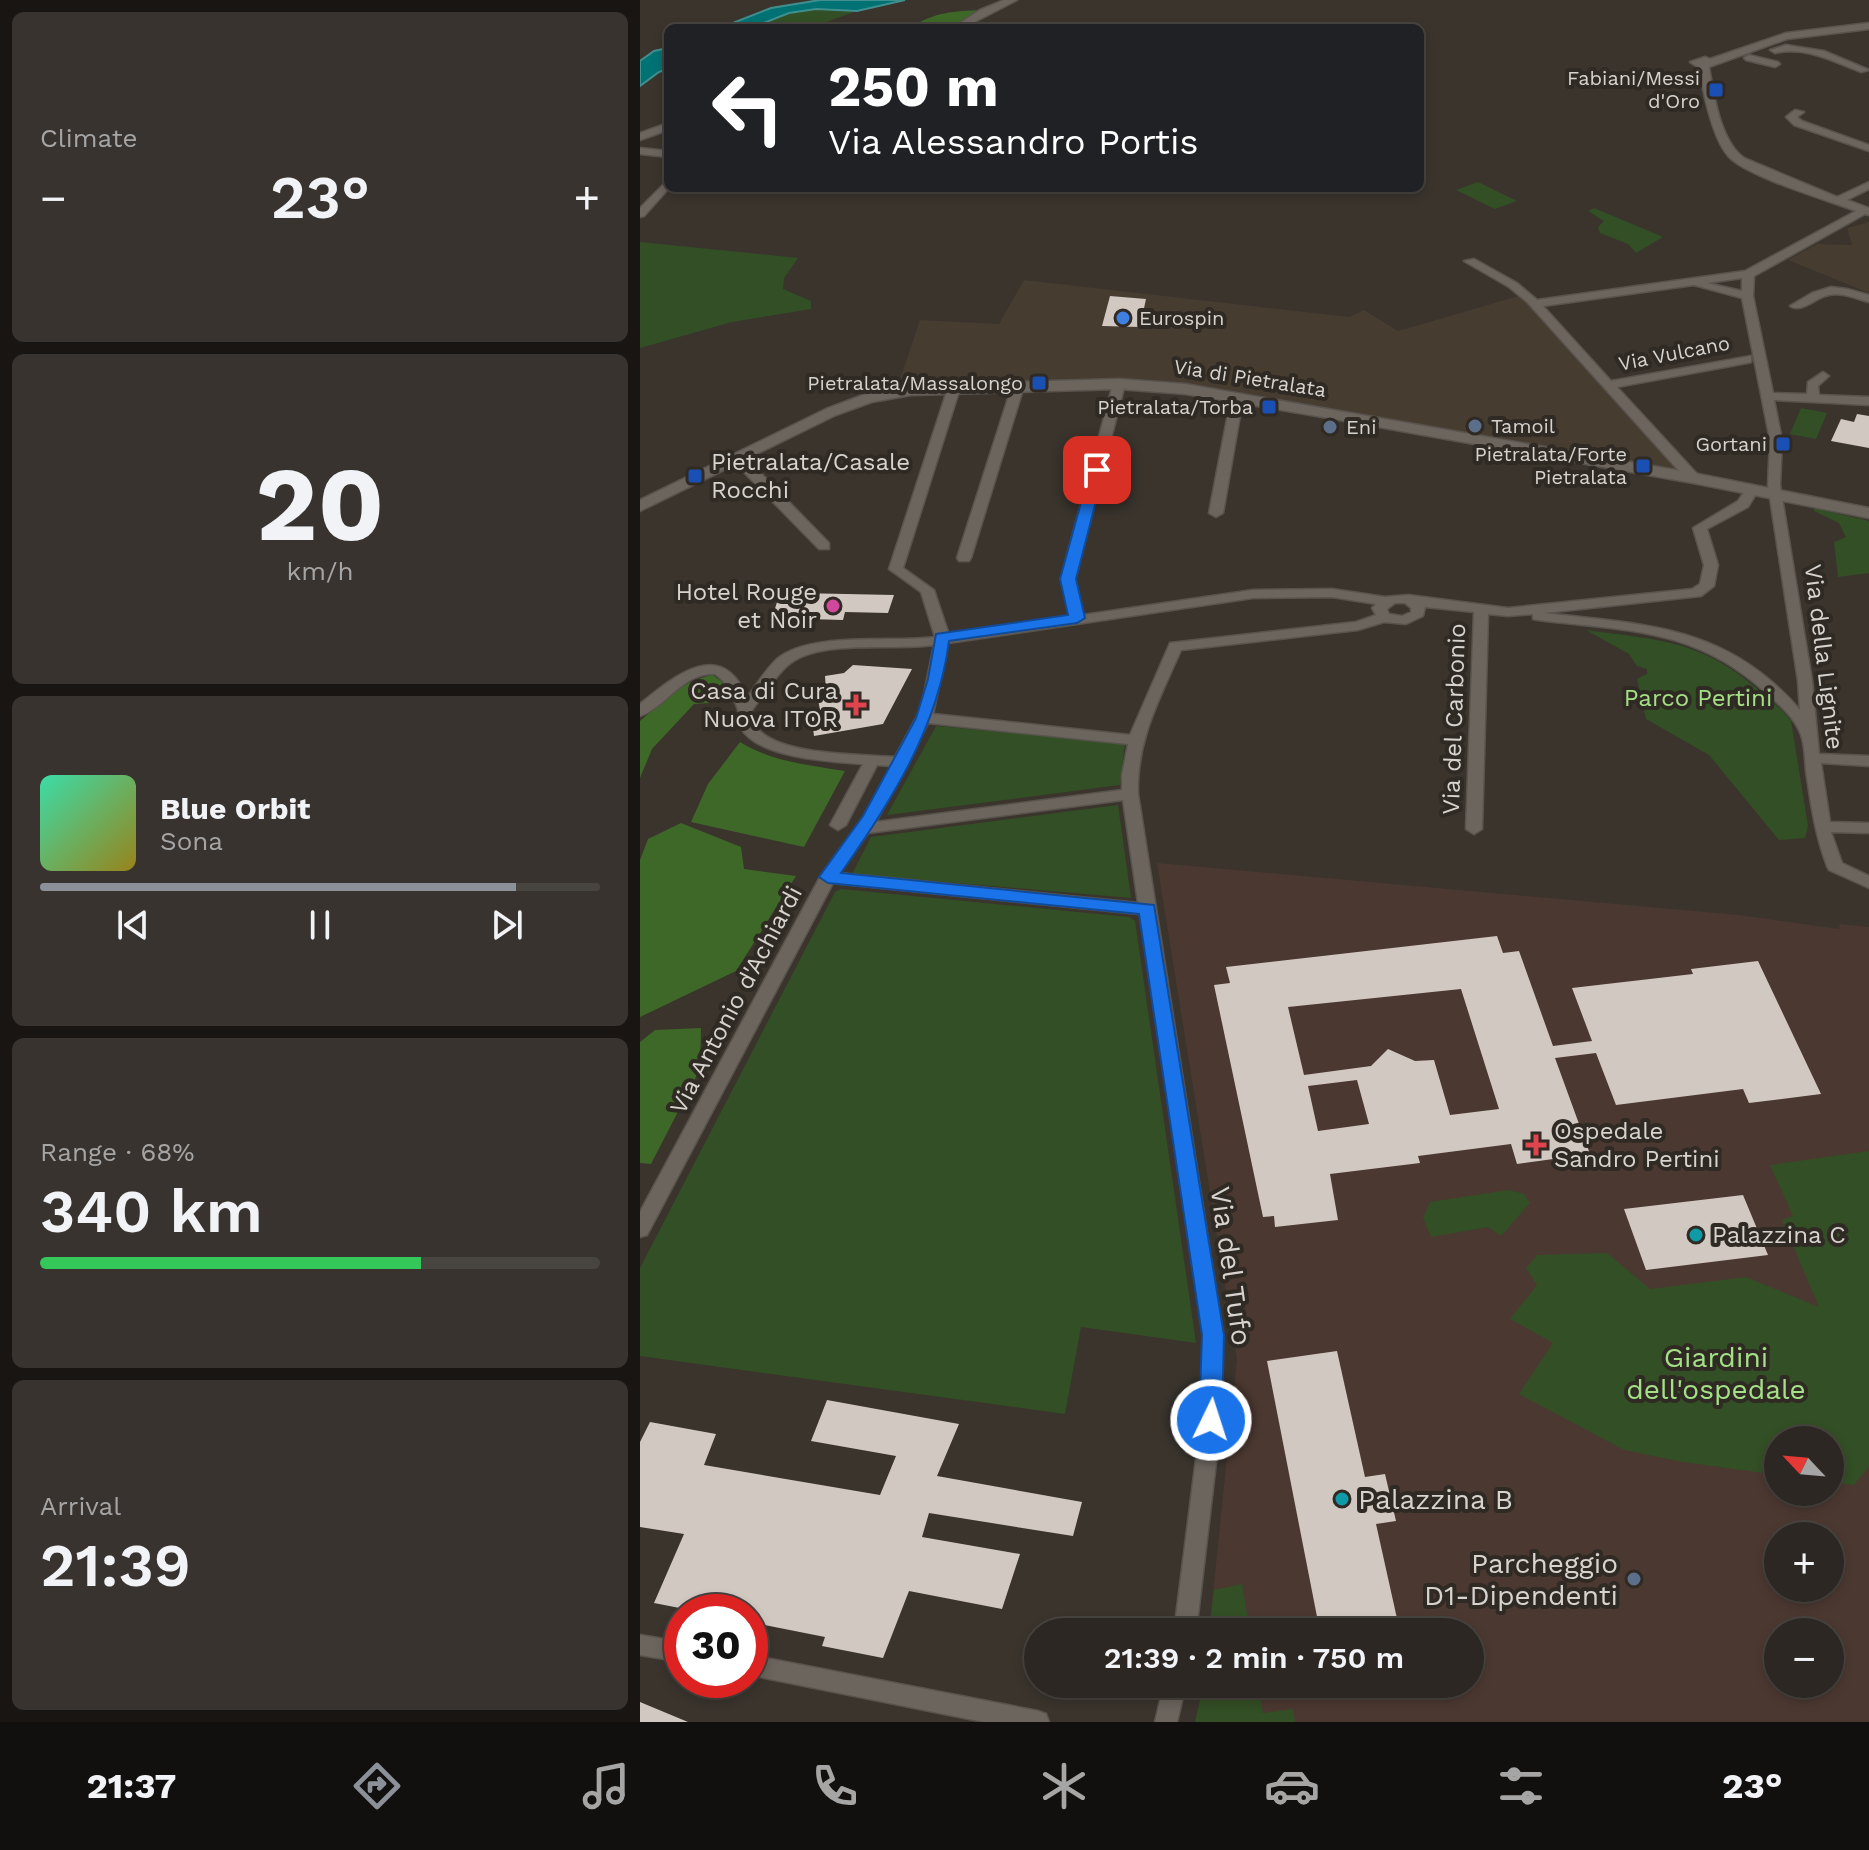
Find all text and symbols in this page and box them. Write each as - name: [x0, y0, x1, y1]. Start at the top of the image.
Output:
- text: 250 m: [828, 54, 999, 120]
- icon: left: [696, 56, 800, 160]
- place label: Fabiani/Messi d'Oro: [1567, 66, 1700, 113]
- marker: Fabiani/Messi d'Oro: [1707, 81, 1725, 99]
- text: Via Alessandro Portis: [828, 121, 1198, 163]
- text: Climate: [40, 123, 138, 153]
- text: 23°: [270, 162, 370, 233]
- text: −: [40, 172, 67, 224]
- text: +: [573, 172, 600, 224]
- place label: Eurospin: [1139, 306, 1224, 330]
- marker: Eurospin: [1114, 309, 1132, 327]
- street label: Via Vulcano: [1616, 330, 1732, 376]
- street label: Via di Pietralata: [1172, 354, 1328, 402]
- place label: Pietralata/Massalongo: [807, 371, 1023, 395]
- marker: Pietralata/Massalongo: [1030, 374, 1048, 392]
- place label: Pietralata/Torba: [1097, 395, 1253, 419]
- marker: Pietralata/Torba: [1260, 398, 1278, 416]
- place label: Tamoil: [1491, 414, 1555, 438]
- place label: Eni: [1346, 415, 1376, 439]
- marker: Tamoil: [1466, 417, 1484, 435]
- marker: Eni: [1321, 418, 1339, 436]
- place label: Gortani: [1696, 432, 1767, 456]
- marker: Gortani: [1774, 435, 1792, 453]
- pin: [1063, 436, 1131, 504]
- place label: Pietralata/Forte Pietralata: [1475, 442, 1627, 489]
- text: 20: [256, 443, 384, 565]
- place label: Pietralata/Casale Rocchi: [711, 448, 910, 504]
- icon: arrive: [1075, 448, 1119, 492]
- marker: Pietralata/Forte Pietralata: [1634, 457, 1652, 475]
- marker: Pietralata/Casale Rocchi: [686, 467, 704, 485]
- text: km/h: [287, 556, 353, 586]
- street label: Via della Lignite: [1799, 563, 1849, 751]
- place label: Hotel Rouge et Noir: [675, 578, 817, 634]
- marker: Hotel Rouge et Noir: [824, 597, 842, 615]
- street label: Via del Carbonio: [1437, 623, 1471, 815]
- place label: Casa di Cura Nuova ITOR: [690, 677, 838, 733]
- park label: Parco Pertini: [1624, 684, 1772, 712]
- marker: Casa di Cura Nuova ITOR: [845, 694, 867, 716]
- text: Blue Orbit: [160, 791, 310, 826]
- text: Sona: [160, 826, 223, 856]
- street label: Via Antonio d'Achiardi: [664, 881, 808, 1119]
- icon: previous: [111, 903, 155, 947]
- icon: pause: [298, 903, 342, 947]
- icon: next: [485, 903, 529, 947]
- place label: Ospedale Sandro Pertini: [1554, 1117, 1720, 1173]
- marker: Ospedale Sandro Pertini: [1525, 1134, 1547, 1156]
- text: Range · 68%: [40, 1137, 195, 1167]
- text: 340 km: [40, 1176, 263, 1247]
- street label: Via del Tufo: [1204, 1184, 1258, 1348]
- place label: Palazzina C: [1712, 1221, 1846, 1249]
- marker: Palazzina C: [1687, 1226, 1705, 1244]
- park label: Giardini dell'ospedale: [1626, 1341, 1806, 1406]
- position arrow: [1169, 1378, 1253, 1462]
- north arrow: [1764, 1426, 1844, 1506]
- map controls: [1764, 1426, 1844, 1698]
- place label: Palazzina B: [1358, 1483, 1513, 1516]
- marker: Palazzina B: [1333, 1490, 1351, 1508]
- text: Arrival: [40, 1491, 121, 1521]
- button: +: [1764, 1522, 1844, 1602]
- text: 21:39: [40, 1530, 191, 1601]
- place label: Parcheggio D1-Dipendenti: [1424, 1547, 1618, 1612]
- marker: Parcheggio D1-Dipendenti: [1625, 1570, 1643, 1588]
- speed limit sign: 30: [664, 1594, 768, 1698]
- button: −: [1764, 1618, 1844, 1698]
- text: 21:39 · 2 min · 750 m: [1104, 1640, 1404, 1675]
- icon: directions: [349, 1758, 405, 1814]
- icon: music: [578, 1758, 634, 1814]
- icon: phone: [807, 1758, 863, 1814]
- icon: climate: [1036, 1758, 1092, 1814]
- icon: car: [1264, 1758, 1320, 1814]
- icon: filters: [1493, 1758, 1549, 1814]
- text: 21:37: [86, 1765, 176, 1807]
- text: 23°: [1722, 1765, 1783, 1807]

